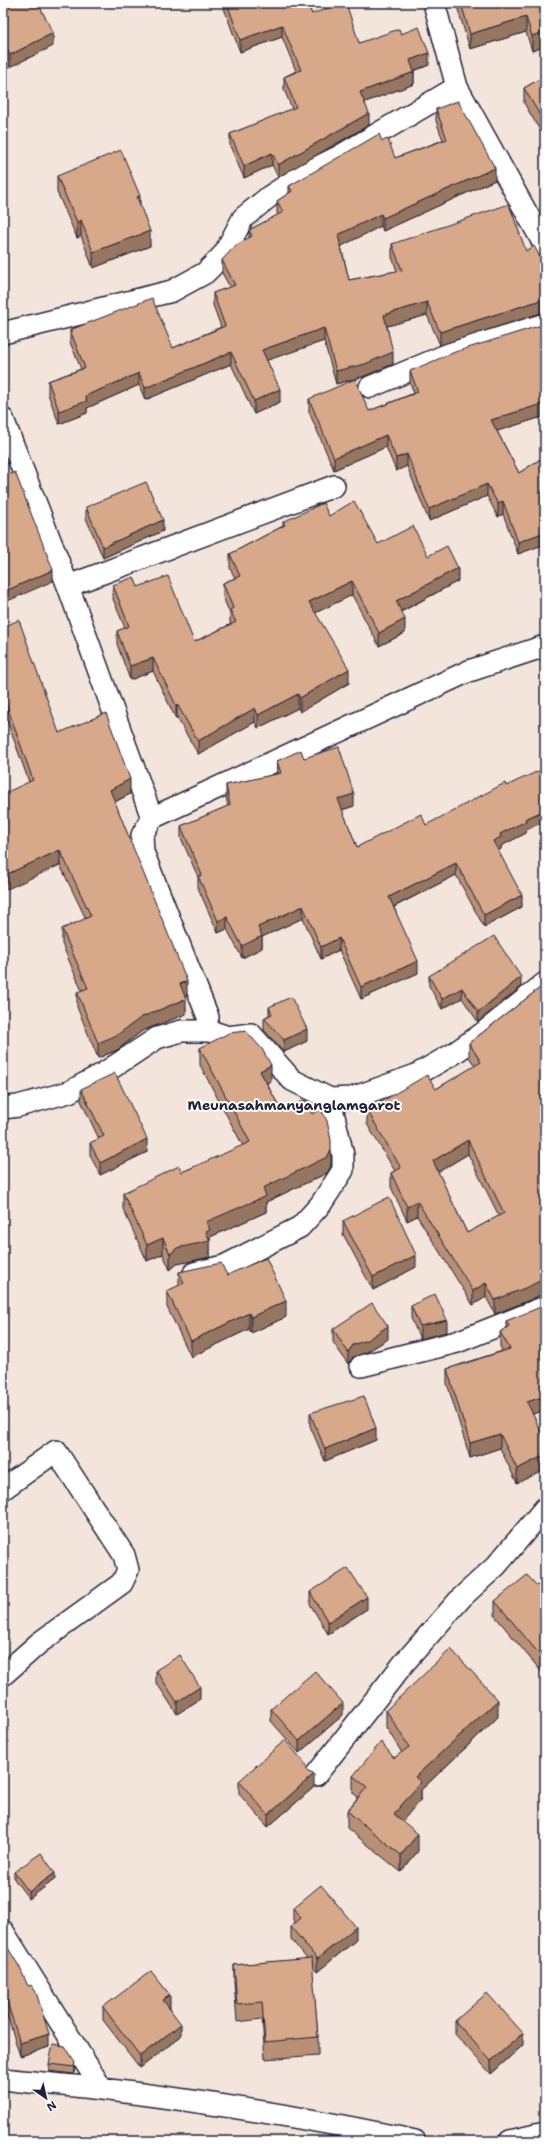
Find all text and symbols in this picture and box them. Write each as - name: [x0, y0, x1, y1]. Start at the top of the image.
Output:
- district label: Meunasahmanyanglamgarot: [188, 1096, 401, 1114]
- north arrow: [26, 2078, 66, 2118]
- text: N: [43, 2097, 59, 2115]

